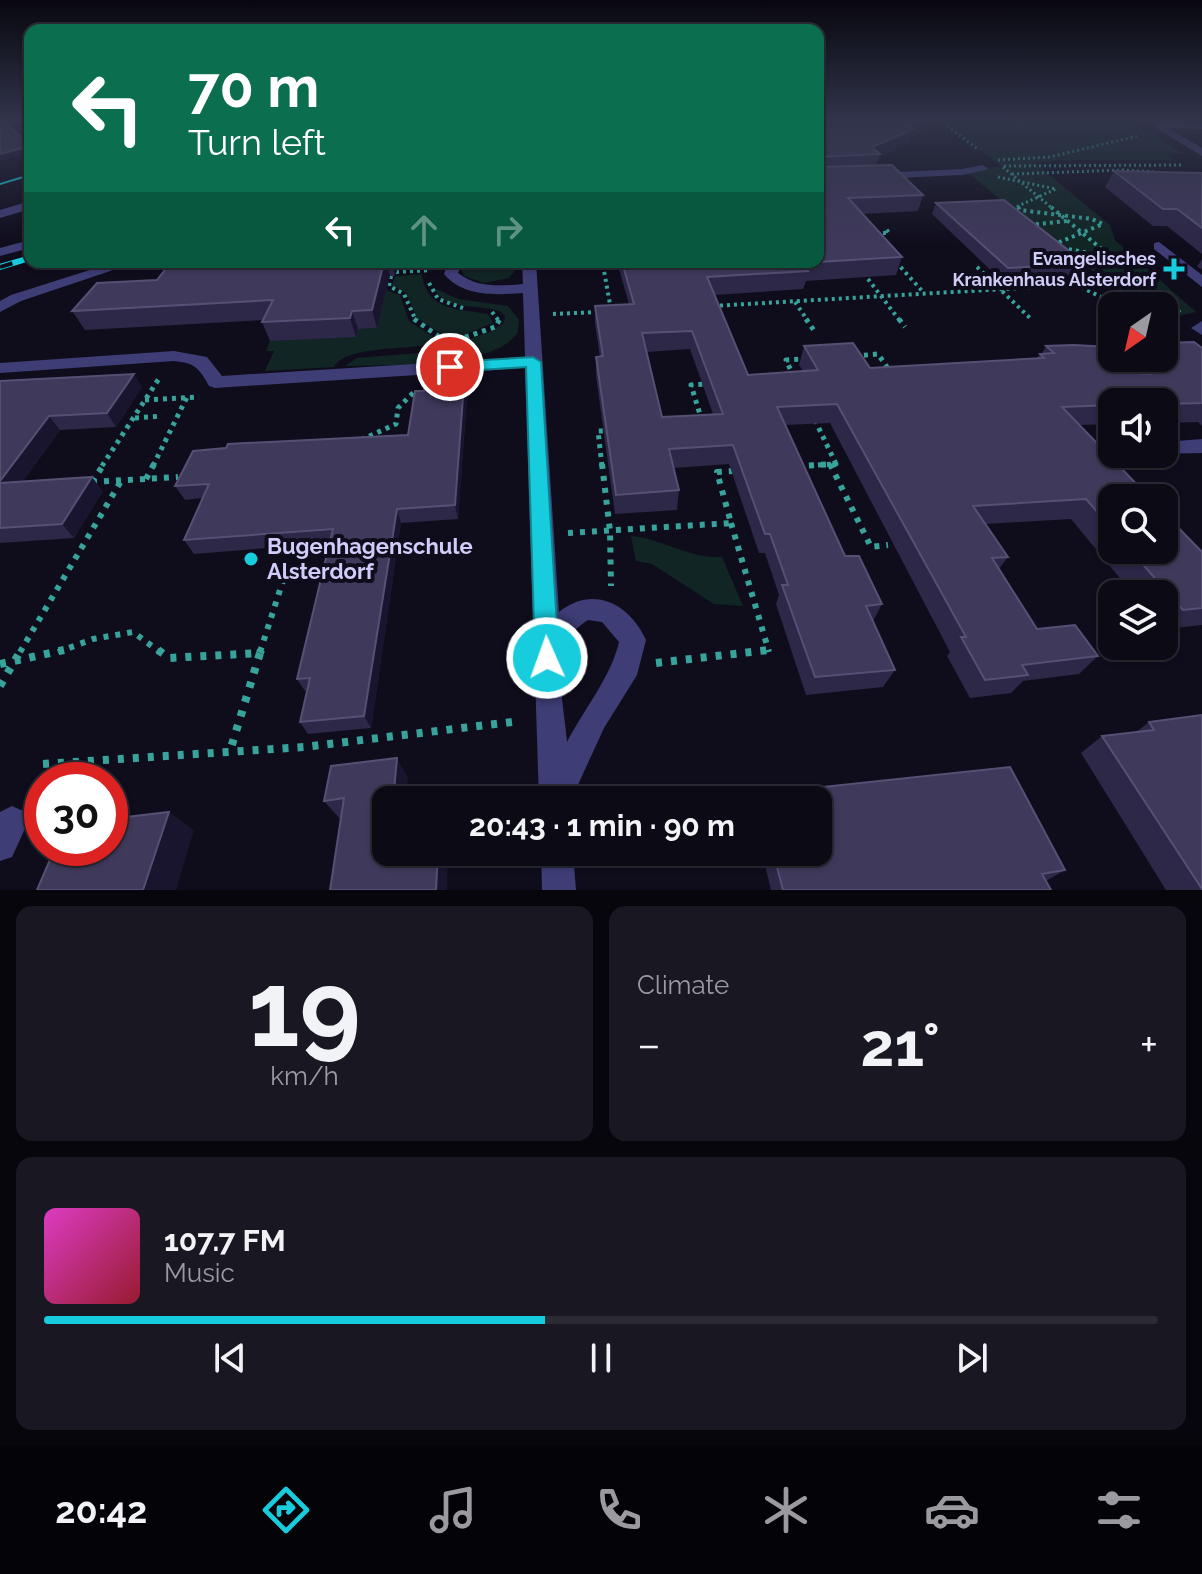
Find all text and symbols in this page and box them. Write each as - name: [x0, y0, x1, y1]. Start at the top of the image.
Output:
- text: 70 m: [188, 54, 319, 120]
- icon: left: [56, 56, 160, 160]
- text: Turn left: [188, 121, 326, 163]
- icon: left: [318, 208, 362, 252]
- icon: ahead: [402, 208, 446, 252]
- icon: right: [486, 208, 530, 252]
- place label: Evangelisches Krankenhaus Alsterdorf: [952, 248, 1157, 290]
- marker: Evangelisches Krankenhaus Alsterdorf: [1163, 258, 1185, 280]
- north arrow: [1098, 292, 1178, 372]
- map controls: [1098, 292, 1178, 660]
- pin: [416, 333, 484, 401]
- icon: arrive: [428, 345, 472, 389]
- button: sound: [1098, 388, 1178, 468]
- button: search: [1098, 484, 1178, 564]
- place label: Bugenhagenschule Alsterdorf: [267, 533, 473, 584]
- marker: Bugenhagenschule Alsterdorf: [242, 550, 260, 568]
- button: layers: [1098, 580, 1178, 660]
- position arrow: [505, 616, 589, 700]
- speed limit sign: 30: [24, 762, 128, 866]
- text: 20:43 · 1 min · 90 m: [469, 808, 735, 843]
- text: 19: [248, 948, 361, 1070]
- text: Climate: [637, 970, 729, 1000]
- text: 21°: [861, 1010, 940, 1080]
- text: −: [637, 1019, 661, 1070]
- text: +: [1140, 1019, 1158, 1070]
- text: km/h: [270, 1061, 339, 1091]
- text: 107.7 FM: [164, 1223, 286, 1258]
- text: Music: [164, 1258, 235, 1288]
- icon: previous: [208, 1336, 252, 1380]
- icon: pause: [579, 1336, 623, 1380]
- icon: next: [950, 1336, 994, 1380]
- icon: directions: [258, 1482, 314, 1538]
- icon: music: [425, 1482, 481, 1538]
- icon: phone: [591, 1482, 647, 1538]
- icon: climate: [758, 1482, 814, 1538]
- icon: car: [924, 1482, 980, 1538]
- icon: filters: [1091, 1482, 1147, 1538]
- text: 20:42: [55, 1489, 147, 1531]

